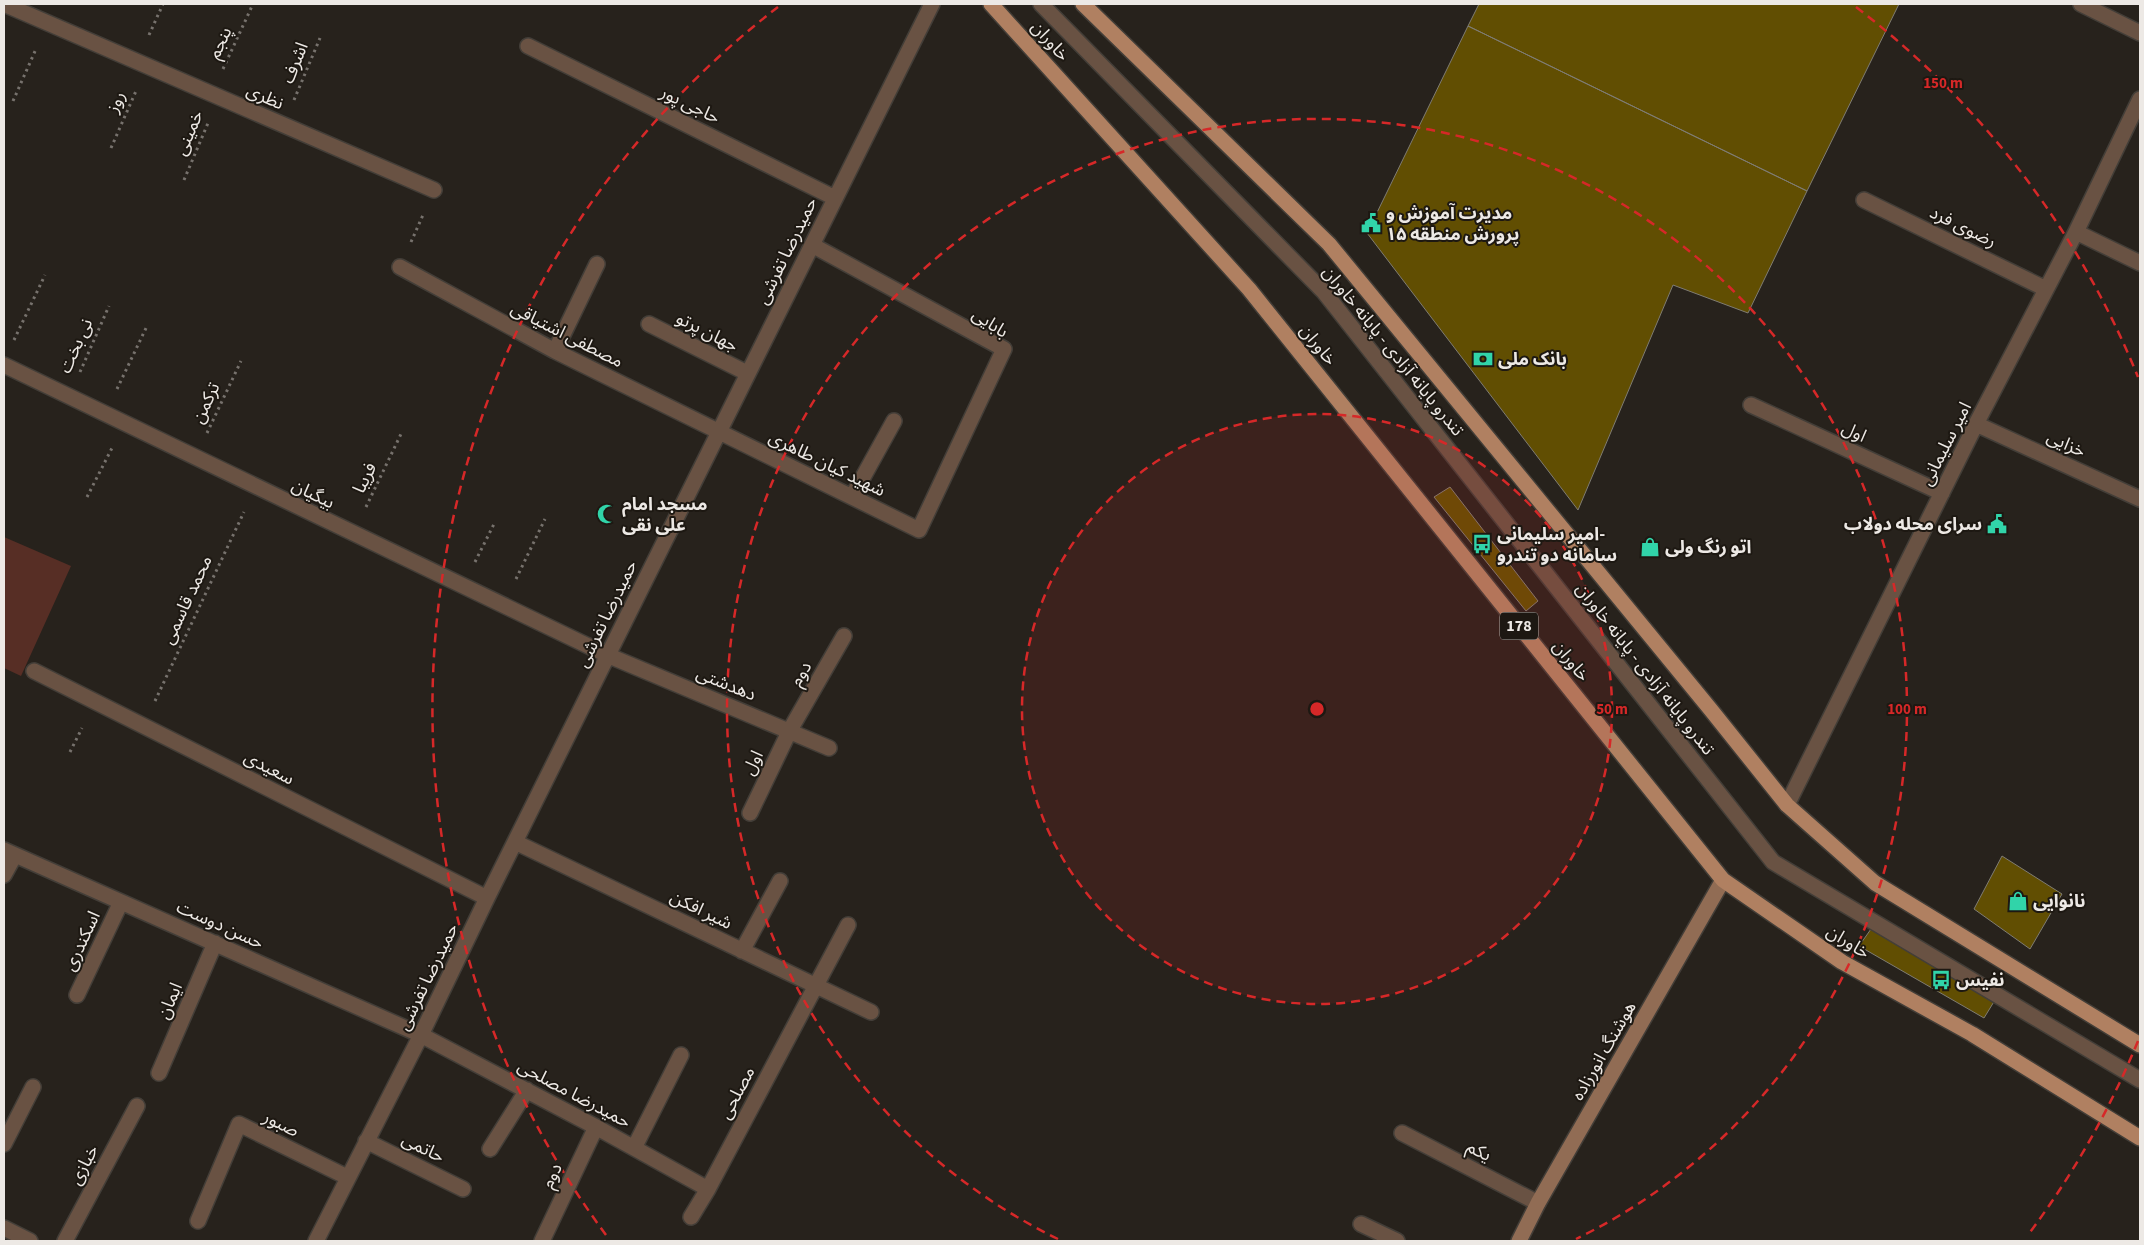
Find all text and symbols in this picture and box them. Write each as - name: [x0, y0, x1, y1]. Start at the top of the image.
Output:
- street label: خاوران: [1025, 15, 1075, 67]
- street label: پنجم: [202, 23, 238, 63]
- street label: اشرف: [275, 39, 315, 87]
- text: 150 m: [1923, 73, 1963, 94]
- street label: نظری: [242, 78, 288, 116]
- street label: حاجی پور: [655, 79, 724, 130]
- street label: روز: [100, 87, 132, 118]
- street label: خمینی: [168, 106, 210, 160]
- street label: حمیدرضا تفرشی: [750, 193, 824, 309]
- street label: رضوی فرد: [1925, 200, 2001, 254]
- place label: مدیرت آموزش و پرورش منطقه ۱۵: [1386, 201, 1519, 247]
- public building icon: مدیرت آموزش و پرورش منطقه ۱۵: [1360, 212, 1382, 234]
- street label: تندرو پایانه آزادی - پایانه خاوران: [1316, 261, 1470, 441]
- street label: مصطفی اشتیاقی: [506, 296, 628, 374]
- street label: بابایی: [967, 302, 1013, 344]
- street label: جهان پرتو: [672, 306, 742, 358]
- street label: نی بخت: [53, 315, 99, 377]
- street label: خاوران: [1294, 319, 1342, 371]
- place label: بانک ملی: [1498, 347, 1567, 372]
- bank icon: بانک ملی: [1472, 348, 1494, 370]
- street label: ترکمن: [186, 378, 226, 428]
- street label: امیر سلیمانی: [1914, 398, 1978, 490]
- street label: اول: [1837, 415, 1871, 449]
- street label: خزایی: [2043, 424, 2089, 464]
- street label: شهید کیان طاهری: [764, 425, 890, 503]
- street label: فریبا: [347, 458, 383, 498]
- street label: بیگیان: [287, 473, 339, 515]
- place label: مسجد امام علی نقی: [622, 492, 707, 538]
- mosque icon: مسجد امام علی نقی: [596, 503, 618, 525]
- place label: سرای محله دولاب: [1844, 512, 1982, 537]
- public building icon: سرای محله دولاب: [1986, 513, 2008, 535]
- place label: امیر سلیمانی- سامانه دو تندرو: [1497, 522, 1617, 568]
- bus stop icon: امیر سلیمانی- سامانه دو تندرو: [1471, 533, 1493, 555]
- place label: اتو رنگ ولی: [1665, 535, 1751, 560]
- shop icon: اتو رنگ ولی: [1639, 536, 1661, 558]
- street label: محمد قاسمی: [155, 551, 219, 649]
- street label: حمیدرضا تفرشی: [570, 556, 644, 672]
- street label: تندرو پایانه آزادی - پایانه خاوران: [1570, 578, 1720, 760]
- road number: 178: [1500, 612, 1538, 640]
- street label: خاوران: [1547, 635, 1595, 687]
- street label: دوم: [784, 657, 819, 692]
- street label: دهدشتی: [692, 661, 760, 707]
- text: 50 m: [1596, 699, 1628, 720]
- text: 100 m: [1887, 699, 1927, 720]
- centre of rings: [1308, 700, 1326, 718]
- street label: سعیدی: [240, 745, 298, 791]
- street label: اول: [736, 746, 770, 780]
- street label: شیر افکن: [666, 884, 736, 936]
- place label: نانوایی: [2033, 889, 2085, 914]
- shop icon: نانوایی: [2007, 890, 2029, 912]
- street label: حسن دوست: [172, 895, 268, 955]
- street label: اسکندری: [57, 907, 107, 975]
- street label: حمیدرضا تفرشی: [391, 919, 465, 1035]
- street label: خاوران: [1822, 919, 1874, 965]
- place label: نفیس: [1956, 968, 2005, 993]
- bus stop icon: نفیس: [1930, 969, 1952, 991]
- street label: ایمان: [151, 979, 189, 1023]
- street label: هوشنگ انورزاده: [1565, 997, 1643, 1105]
- street label: حمیدرضا مصلحی: [513, 1054, 635, 1134]
- street label: مصلحی: [713, 1062, 761, 1124]
- street label: صبور: [258, 1104, 303, 1143]
- street label: حاتمی: [397, 1127, 449, 1169]
- street label: یکم: [1462, 1134, 1496, 1168]
- street label: خبازی: [63, 1140, 105, 1190]
- street label: دوم: [535, 1159, 570, 1193]

